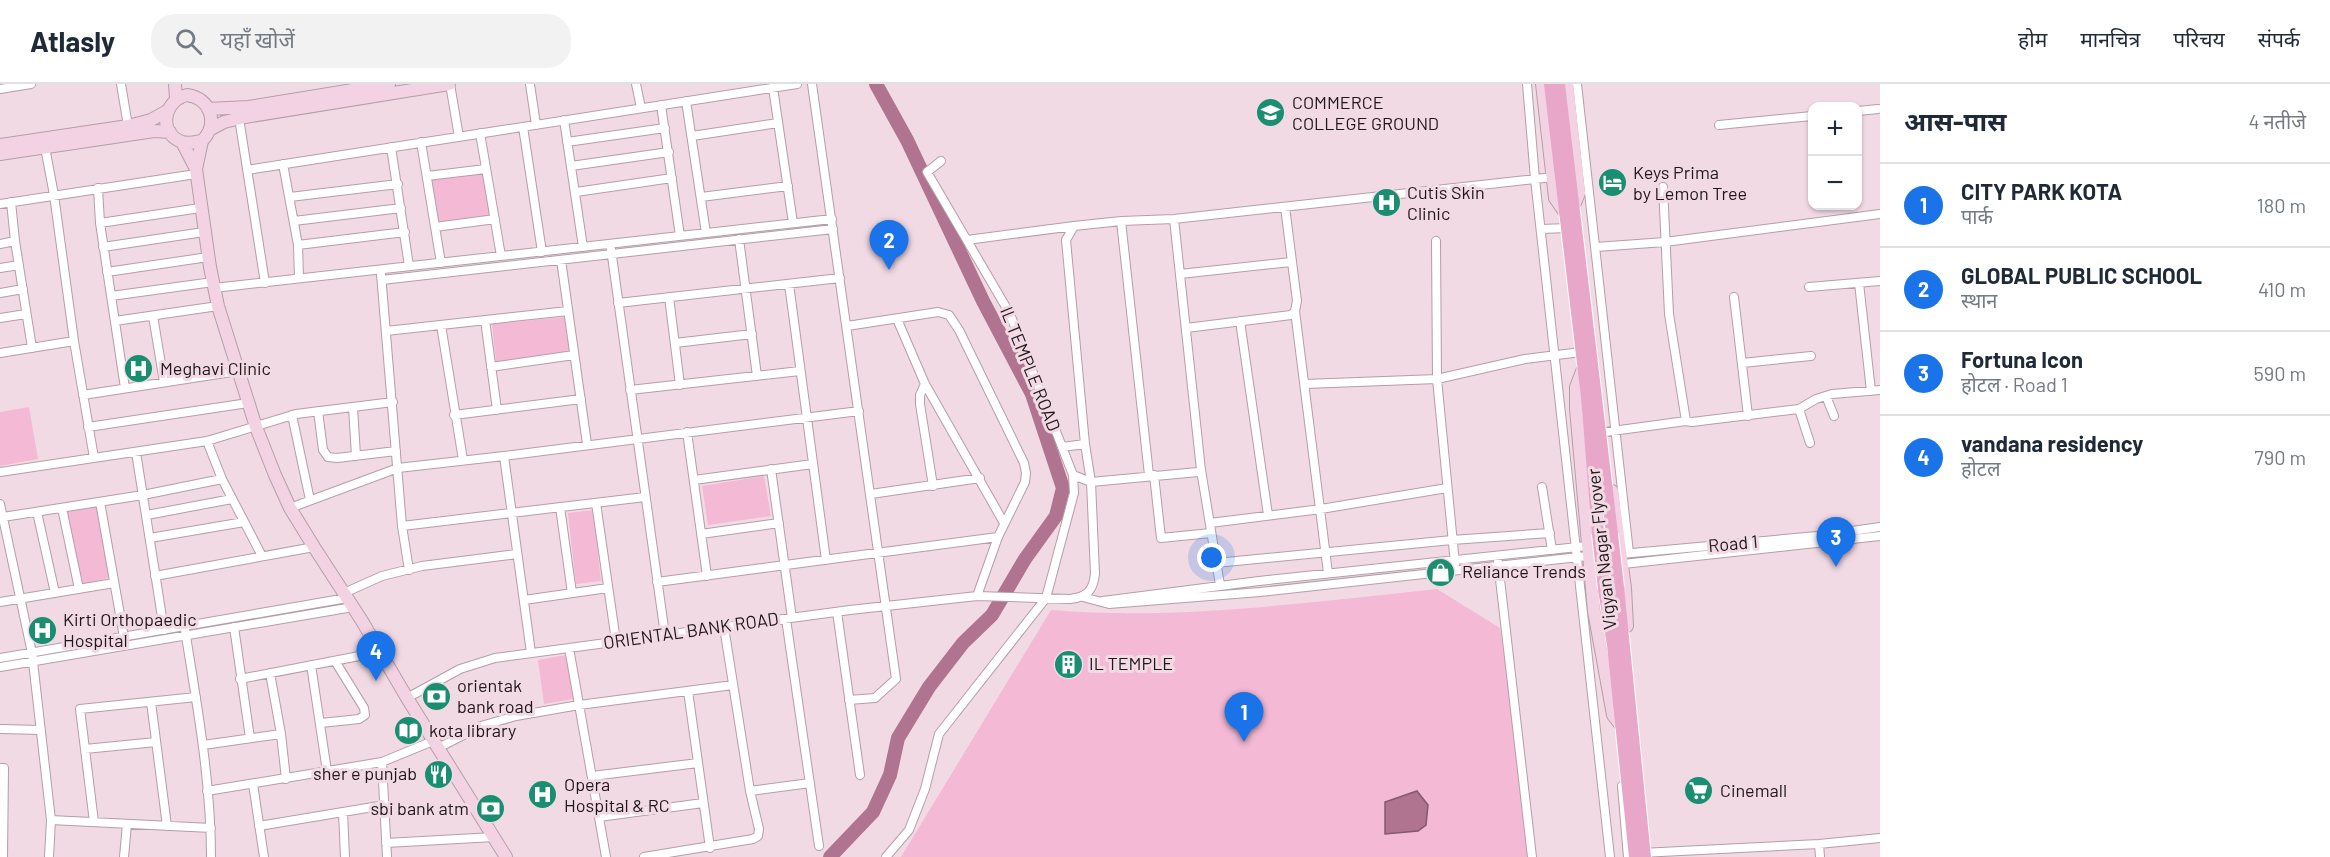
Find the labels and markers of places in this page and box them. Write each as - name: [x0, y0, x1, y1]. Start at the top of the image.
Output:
- place label: COMMERCE COLLEGE GROUND: [1292, 91, 1439, 134]
- school or university icon: COMMERCE COLLEGE GROUND: [1255, 97, 1287, 129]
- place label: Keys Prima by Lemon Tree: [1633, 161, 1747, 204]
- hotel icon: Keys Prima by Lemon Tree: [1596, 167, 1628, 199]
- place label: Cutis Skin Clinic: [1407, 181, 1485, 224]
- hospital icon: Cutis Skin Clinic: [1370, 187, 1402, 219]
- pin: 2: [870, 220, 908, 270]
- hospital icon: Meghavi Clinic: [123, 353, 155, 385]
- place label: Meghavi Clinic: [160, 357, 271, 379]
- pin: 3: [1816, 518, 1856, 567]
- shop icon: Reliance Trends: [1425, 556, 1457, 588]
- place label: Reliance Trends: [1462, 560, 1586, 582]
- place label: Kirti Orthopaedic Hospital: [63, 608, 197, 651]
- hospital icon: Kirti Orthopaedic Hospital: [26, 614, 58, 646]
- pin: 4: [356, 632, 395, 681]
- building icon: IL TEMPLE: [1052, 648, 1084, 680]
- place label: IL TEMPLE: [1089, 652, 1173, 674]
- place label: orientak bank road: [457, 674, 534, 717]
- bank icon: orientak bank road: [420, 680, 452, 712]
- pin: 1: [1224, 692, 1264, 742]
- library icon: kota library: [392, 715, 424, 747]
- place label: kota library: [429, 719, 516, 741]
- restaurant icon: sher e punjab: [422, 758, 454, 790]
- place label: sher e punjab: [313, 762, 417, 784]
- place label: Opera Hospital & RC: [564, 773, 670, 816]
- supermarket icon: Cinemall: [1683, 775, 1715, 807]
- hospital icon: Opera Hospital & RC: [527, 779, 559, 811]
- place label: Cinemall: [1720, 779, 1787, 801]
- bank icon: sbi bank atm: [474, 793, 506, 825]
- place label: sbi bank atm: [370, 797, 469, 819]

